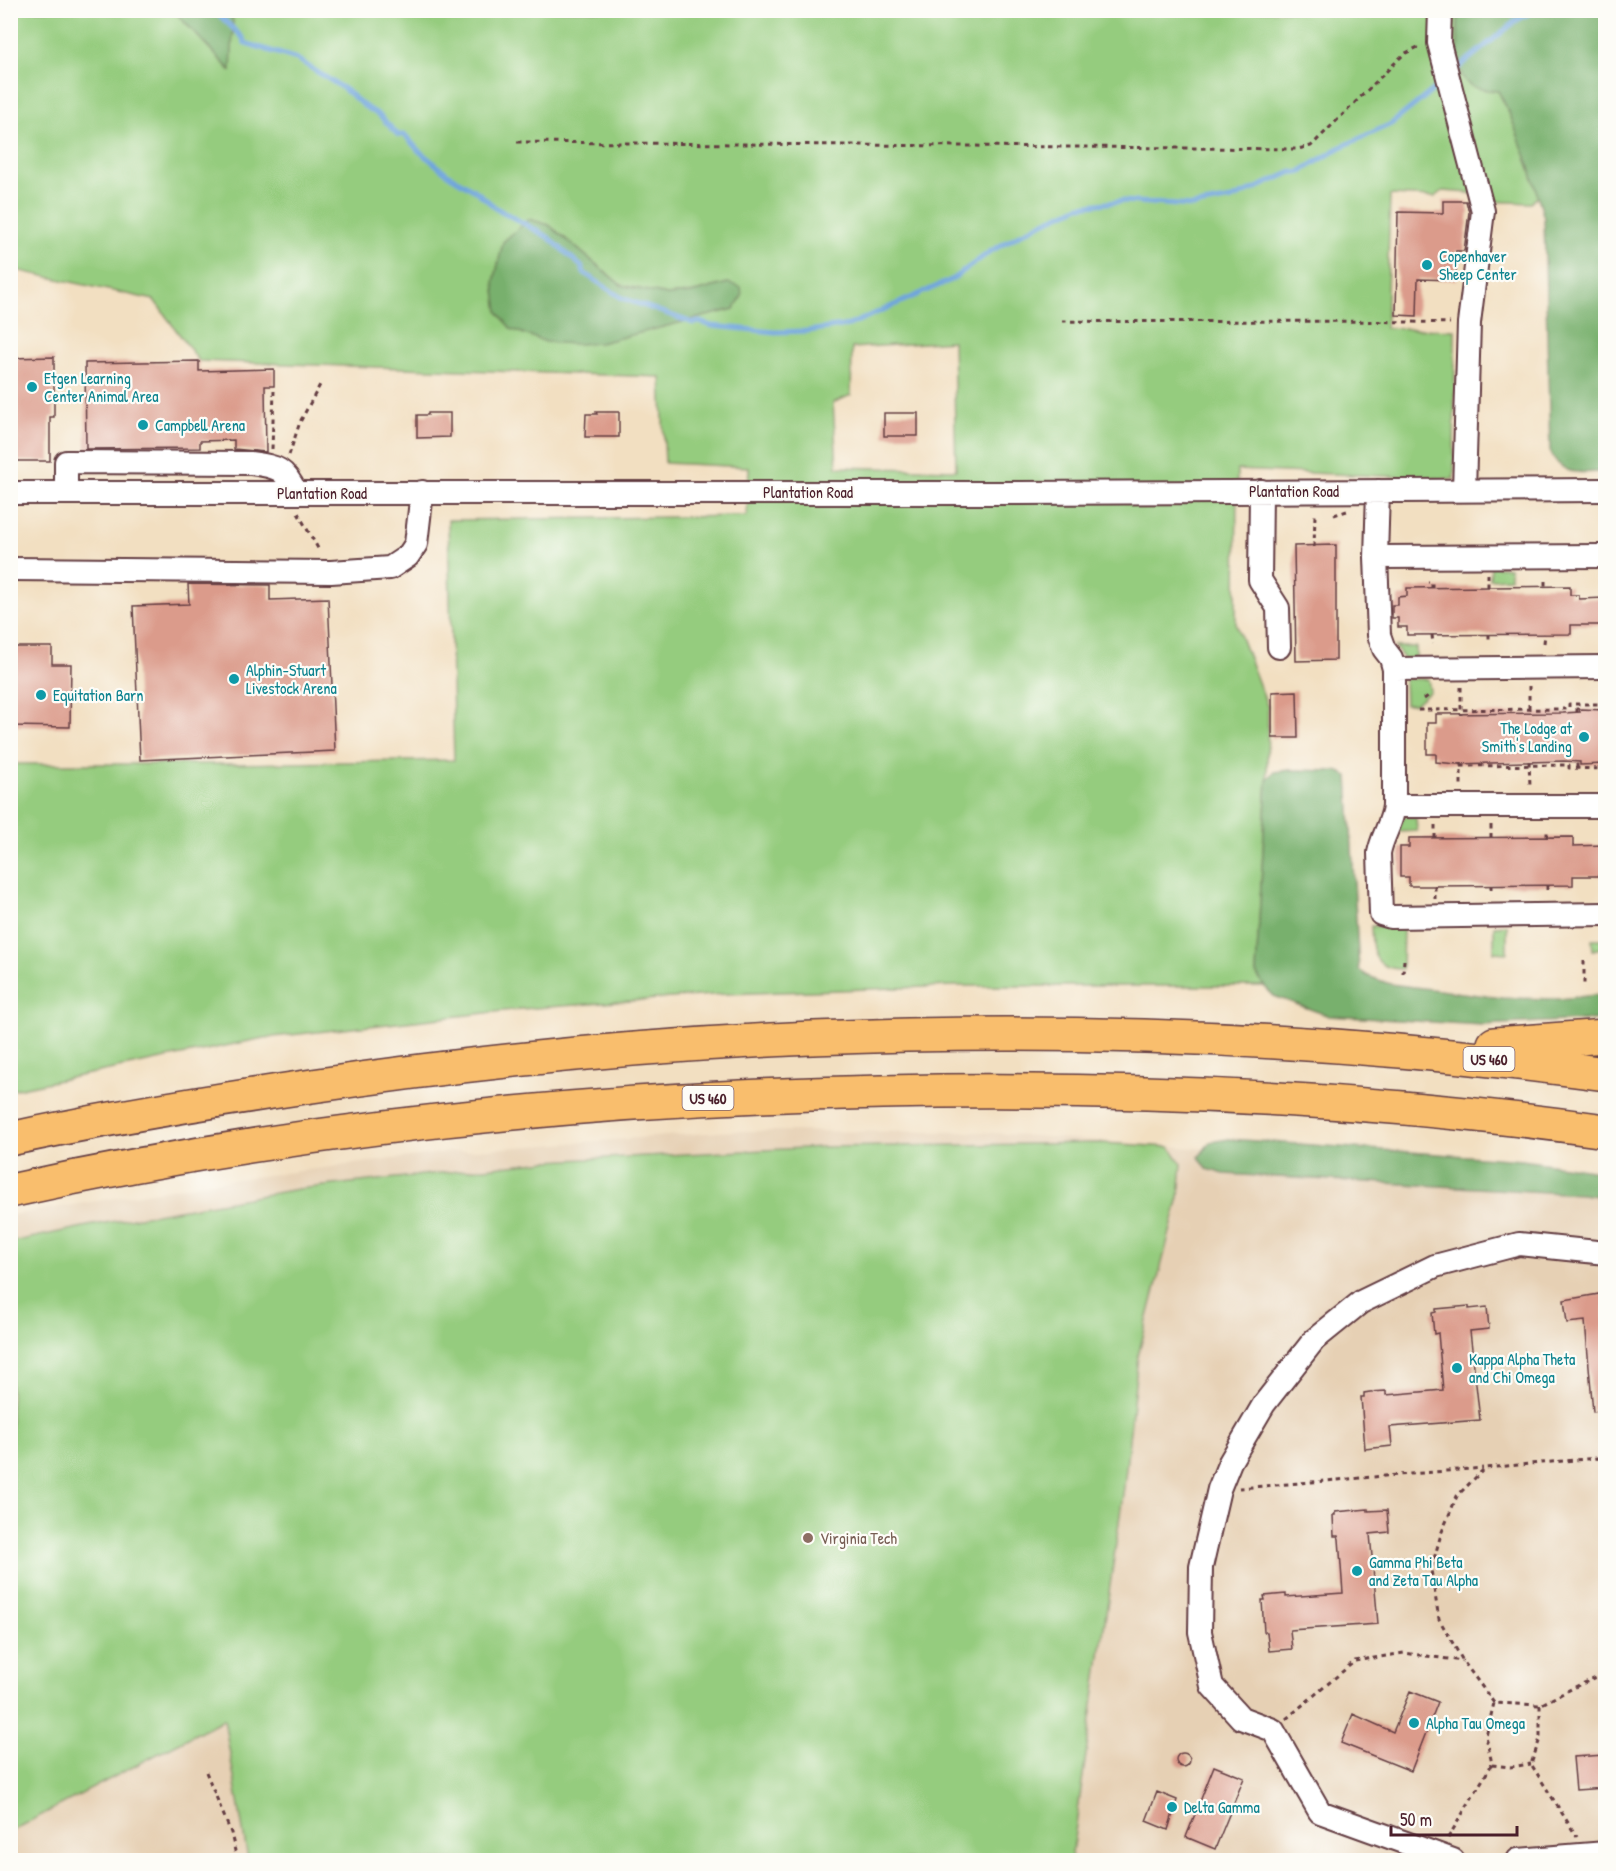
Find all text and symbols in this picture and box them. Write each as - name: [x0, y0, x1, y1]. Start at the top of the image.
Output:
- place label: Copenhaver Sheep Center: [1439, 245, 1517, 285]
- marker: Copenhaver Sheep Center: [1420, 258, 1434, 272]
- place label: Etgen Learning Center Animal Area: [44, 367, 158, 407]
- marker: Etgen Learning Center Animal Area: [25, 380, 39, 394]
- place label: Campbell Arena: [155, 414, 245, 436]
- marker: Campbell Arena: [136, 418, 150, 432]
- street label: Plantation Road: [1249, 480, 1339, 502]
- street label: Plantation Road: [763, 481, 853, 503]
- street label: Plantation Road: [277, 482, 367, 504]
- place label: Alphin-Stuart Livestock Arena: [246, 659, 337, 699]
- marker: Alphin-Stuart Livestock Arena: [227, 672, 241, 686]
- place label: Equitation Barn: [53, 684, 143, 706]
- marker: Equitation Barn: [34, 688, 48, 702]
- place label: The Lodge at Smith's Landing: [1482, 717, 1572, 757]
- marker: The Lodge at Smith's Landing: [1577, 730, 1591, 744]
- road number: US 460: [1464, 1047, 1514, 1071]
- road number: US 460: [682, 1086, 734, 1110]
- place label: Kappa Alpha Theta and Chi Omega: [1469, 1348, 1575, 1388]
- marker: Kappa Alpha Theta and Chi Omega: [1450, 1361, 1464, 1375]
- place label: Virginia Tech: [820, 1527, 897, 1549]
- marker: Virginia Tech: [801, 1531, 815, 1545]
- place label: Gamma Phi Beta and Zeta Tau Alpha: [1369, 1551, 1478, 1591]
- marker: Gamma Phi Beta and Zeta Tau Alpha: [1350, 1564, 1364, 1578]
- place label: Alpha Tau Omega: [1426, 1712, 1525, 1734]
- marker: Alpha Tau Omega: [1407, 1716, 1421, 1730]
- place label: Delta Gamma: [1184, 1796, 1260, 1818]
- scale bar: [1391, 1799, 1517, 1837]
- marker: Delta Gamma: [1165, 1800, 1179, 1814]
- text: 50 m: [1400, 1807, 1432, 1832]

